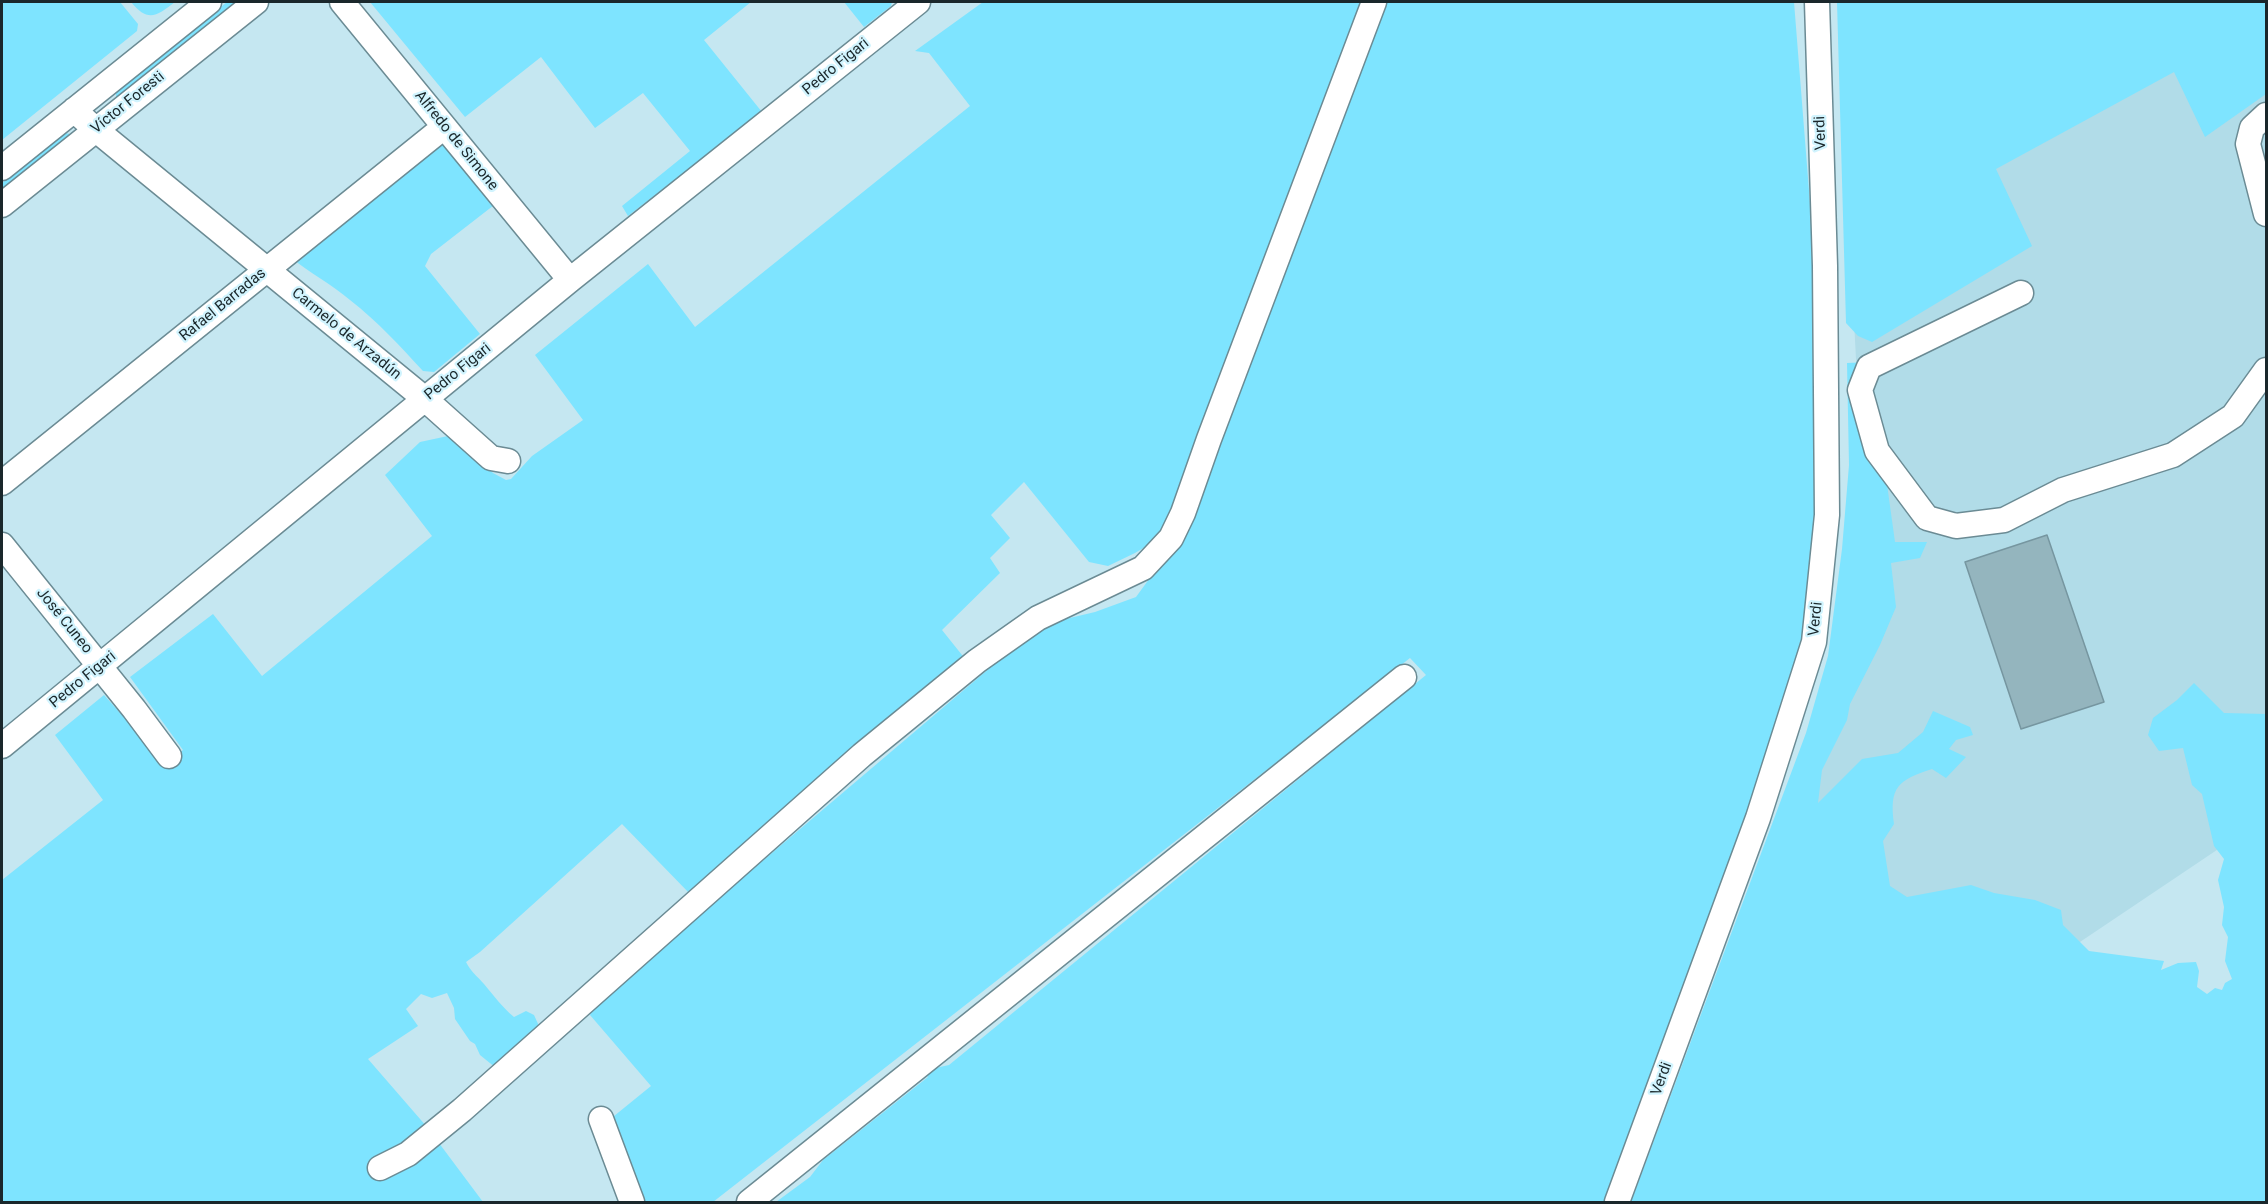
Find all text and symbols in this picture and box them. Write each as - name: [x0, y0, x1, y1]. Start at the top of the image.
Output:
- street label: Pedro Figari: [799, 35, 873, 99]
- street label: Víctor Foresti: [88, 68, 168, 138]
- street label: Alfredo de Simone: [410, 88, 502, 194]
- street label: Verdi: [1811, 116, 1831, 150]
- street label: Rafael Barradas: [176, 265, 270, 345]
- street label: Carmelo de Arzadún: [288, 284, 404, 384]
- street label: Pedro Figari: [421, 340, 495, 404]
- street label: José Cuneo: [32, 585, 96, 657]
- street label: Verdi: [1805, 601, 1827, 637]
- street label: Pedro Figari: [46, 648, 120, 712]
- street label: Verdi: [1648, 1060, 1676, 1098]

